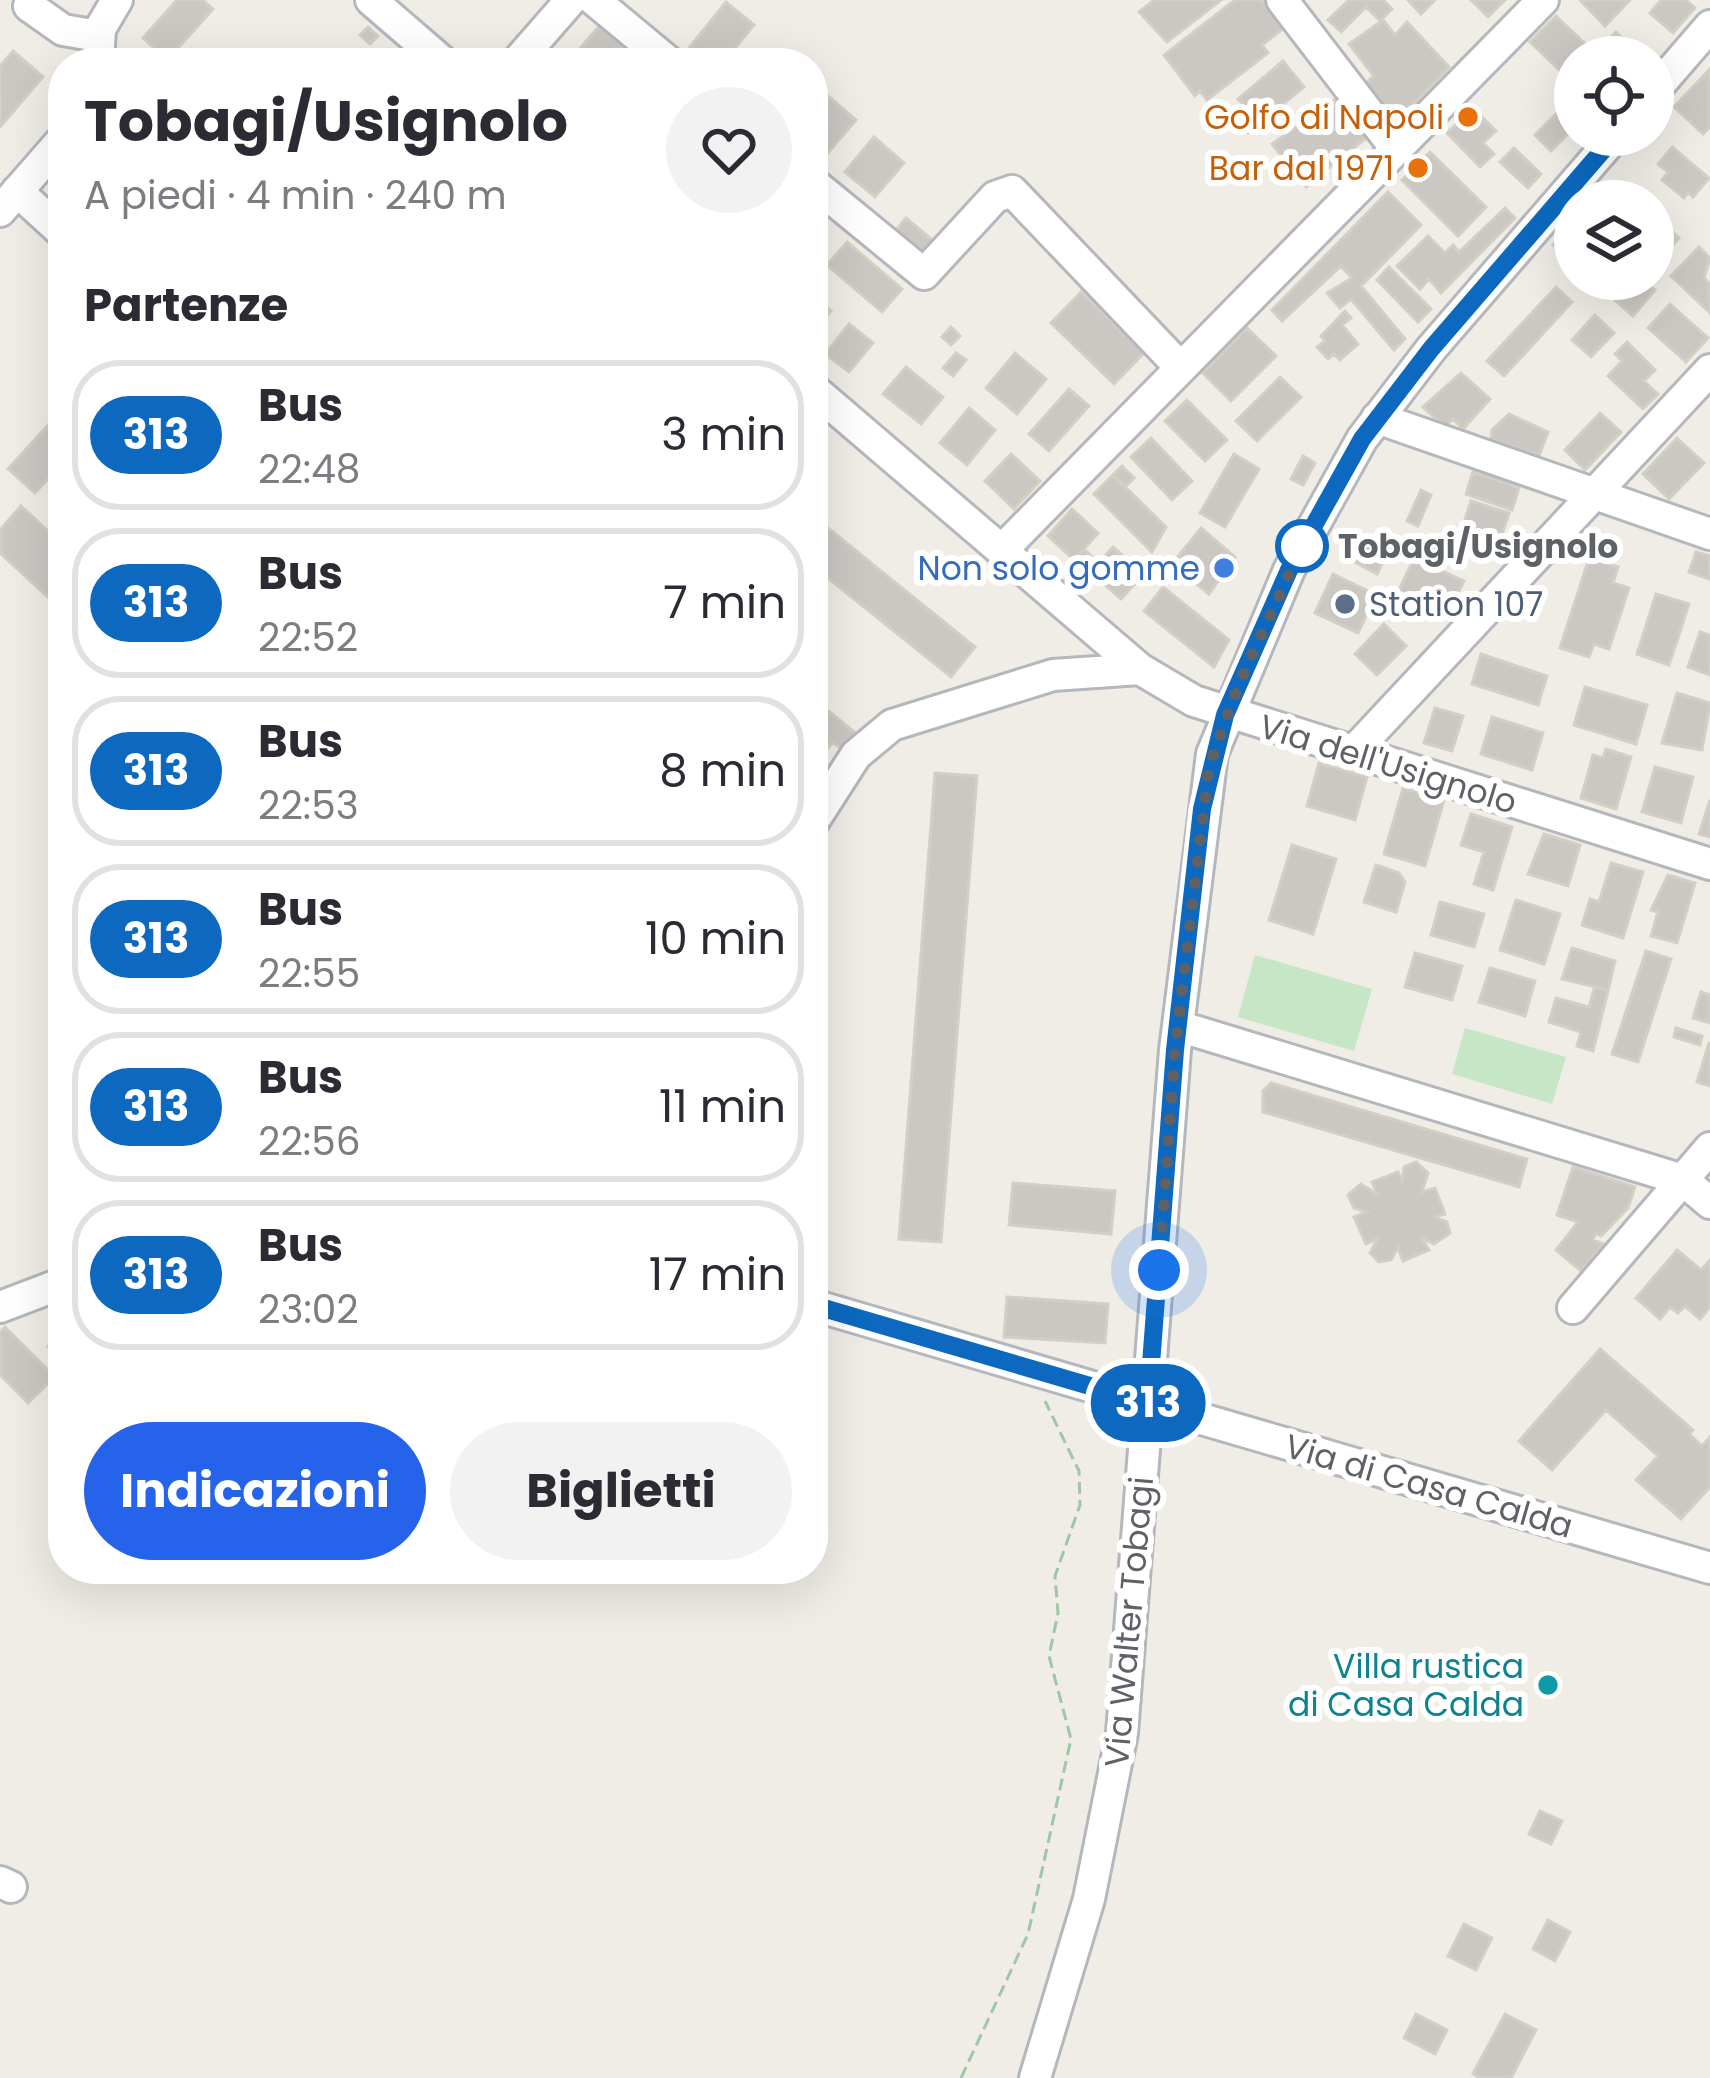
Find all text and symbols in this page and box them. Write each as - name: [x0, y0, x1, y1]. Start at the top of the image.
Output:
- map controls: [1554, 36, 1674, 300]
- button: locate: [1554, 36, 1674, 156]
- text: Tobagi/Usignolo: [84, 81, 568, 161]
- button: heart: [666, 87, 792, 213]
- place label: Golfo di Napoli: [1204, 94, 1444, 141]
- marker: Golfo di Napoli: [1455, 104, 1481, 130]
- place label: Bar dal 1971: [1209, 145, 1394, 192]
- marker: Bar dal 1971: [1405, 155, 1431, 181]
- text: A piedi · 4 min · 240 m: [84, 168, 507, 223]
- button: layers: [1554, 180, 1674, 300]
- text: Partenze: [84, 274, 288, 337]
- text: Bus: [258, 374, 343, 437]
- text: 3 min: [661, 403, 786, 466]
- text: 313: [123, 405, 189, 464]
- text: 22:48: [258, 442, 360, 497]
- marker: Tobagi/Usignolo: [1277, 521, 1327, 571]
- place label: Tobagi/Usignolo: [1338, 523, 1618, 570]
- text: Bus: [258, 542, 343, 605]
- place label: Non solo gomme: [917, 545, 1200, 592]
- marker: Non solo gomme: [1211, 555, 1237, 581]
- text: 7 min: [663, 571, 786, 634]
- text: 313: [123, 573, 189, 632]
- place label: Station 107: [1369, 581, 1543, 628]
- marker: Station 107: [1332, 591, 1358, 617]
- text: 22:52: [258, 610, 358, 665]
- street label: Via dell'Usignolo: [1253, 702, 1523, 826]
- text: Bus: [258, 710, 343, 773]
- text: 8 min: [659, 739, 786, 802]
- text: 313: [123, 741, 189, 800]
- text: 22:53: [258, 778, 359, 833]
- text: Bus: [258, 878, 343, 941]
- text: 10 min: [645, 907, 786, 970]
- text: 313: [123, 909, 189, 968]
- text: 22:55: [258, 946, 360, 1001]
- text: Bus: [258, 1046, 343, 1109]
- text: 11 min: [659, 1075, 786, 1138]
- text: 313: [123, 1077, 189, 1136]
- text: 22:56: [258, 1114, 360, 1169]
- text: Bus: [258, 1214, 343, 1277]
- your location: [1129, 1240, 1189, 1300]
- text: 17 min: [649, 1243, 786, 1306]
- text: 313: [123, 1245, 189, 1304]
- text: 23:02: [258, 1282, 359, 1337]
- line badge: 313: [1079, 1364, 1217, 1442]
- text: 313: [1115, 1373, 1181, 1432]
- button: Indicazioni: [84, 1422, 426, 1560]
- button: Biglietti: [450, 1422, 792, 1560]
- street label: Via di Casa Calda: [1280, 1422, 1578, 1550]
- street label: Via Walter Tobagi: [1093, 1475, 1165, 1769]
- place label: Villa rustica di Casa Calda: [1288, 1643, 1524, 1728]
- marker: Villa rustica di Casa Calda: [1535, 1672, 1561, 1698]

